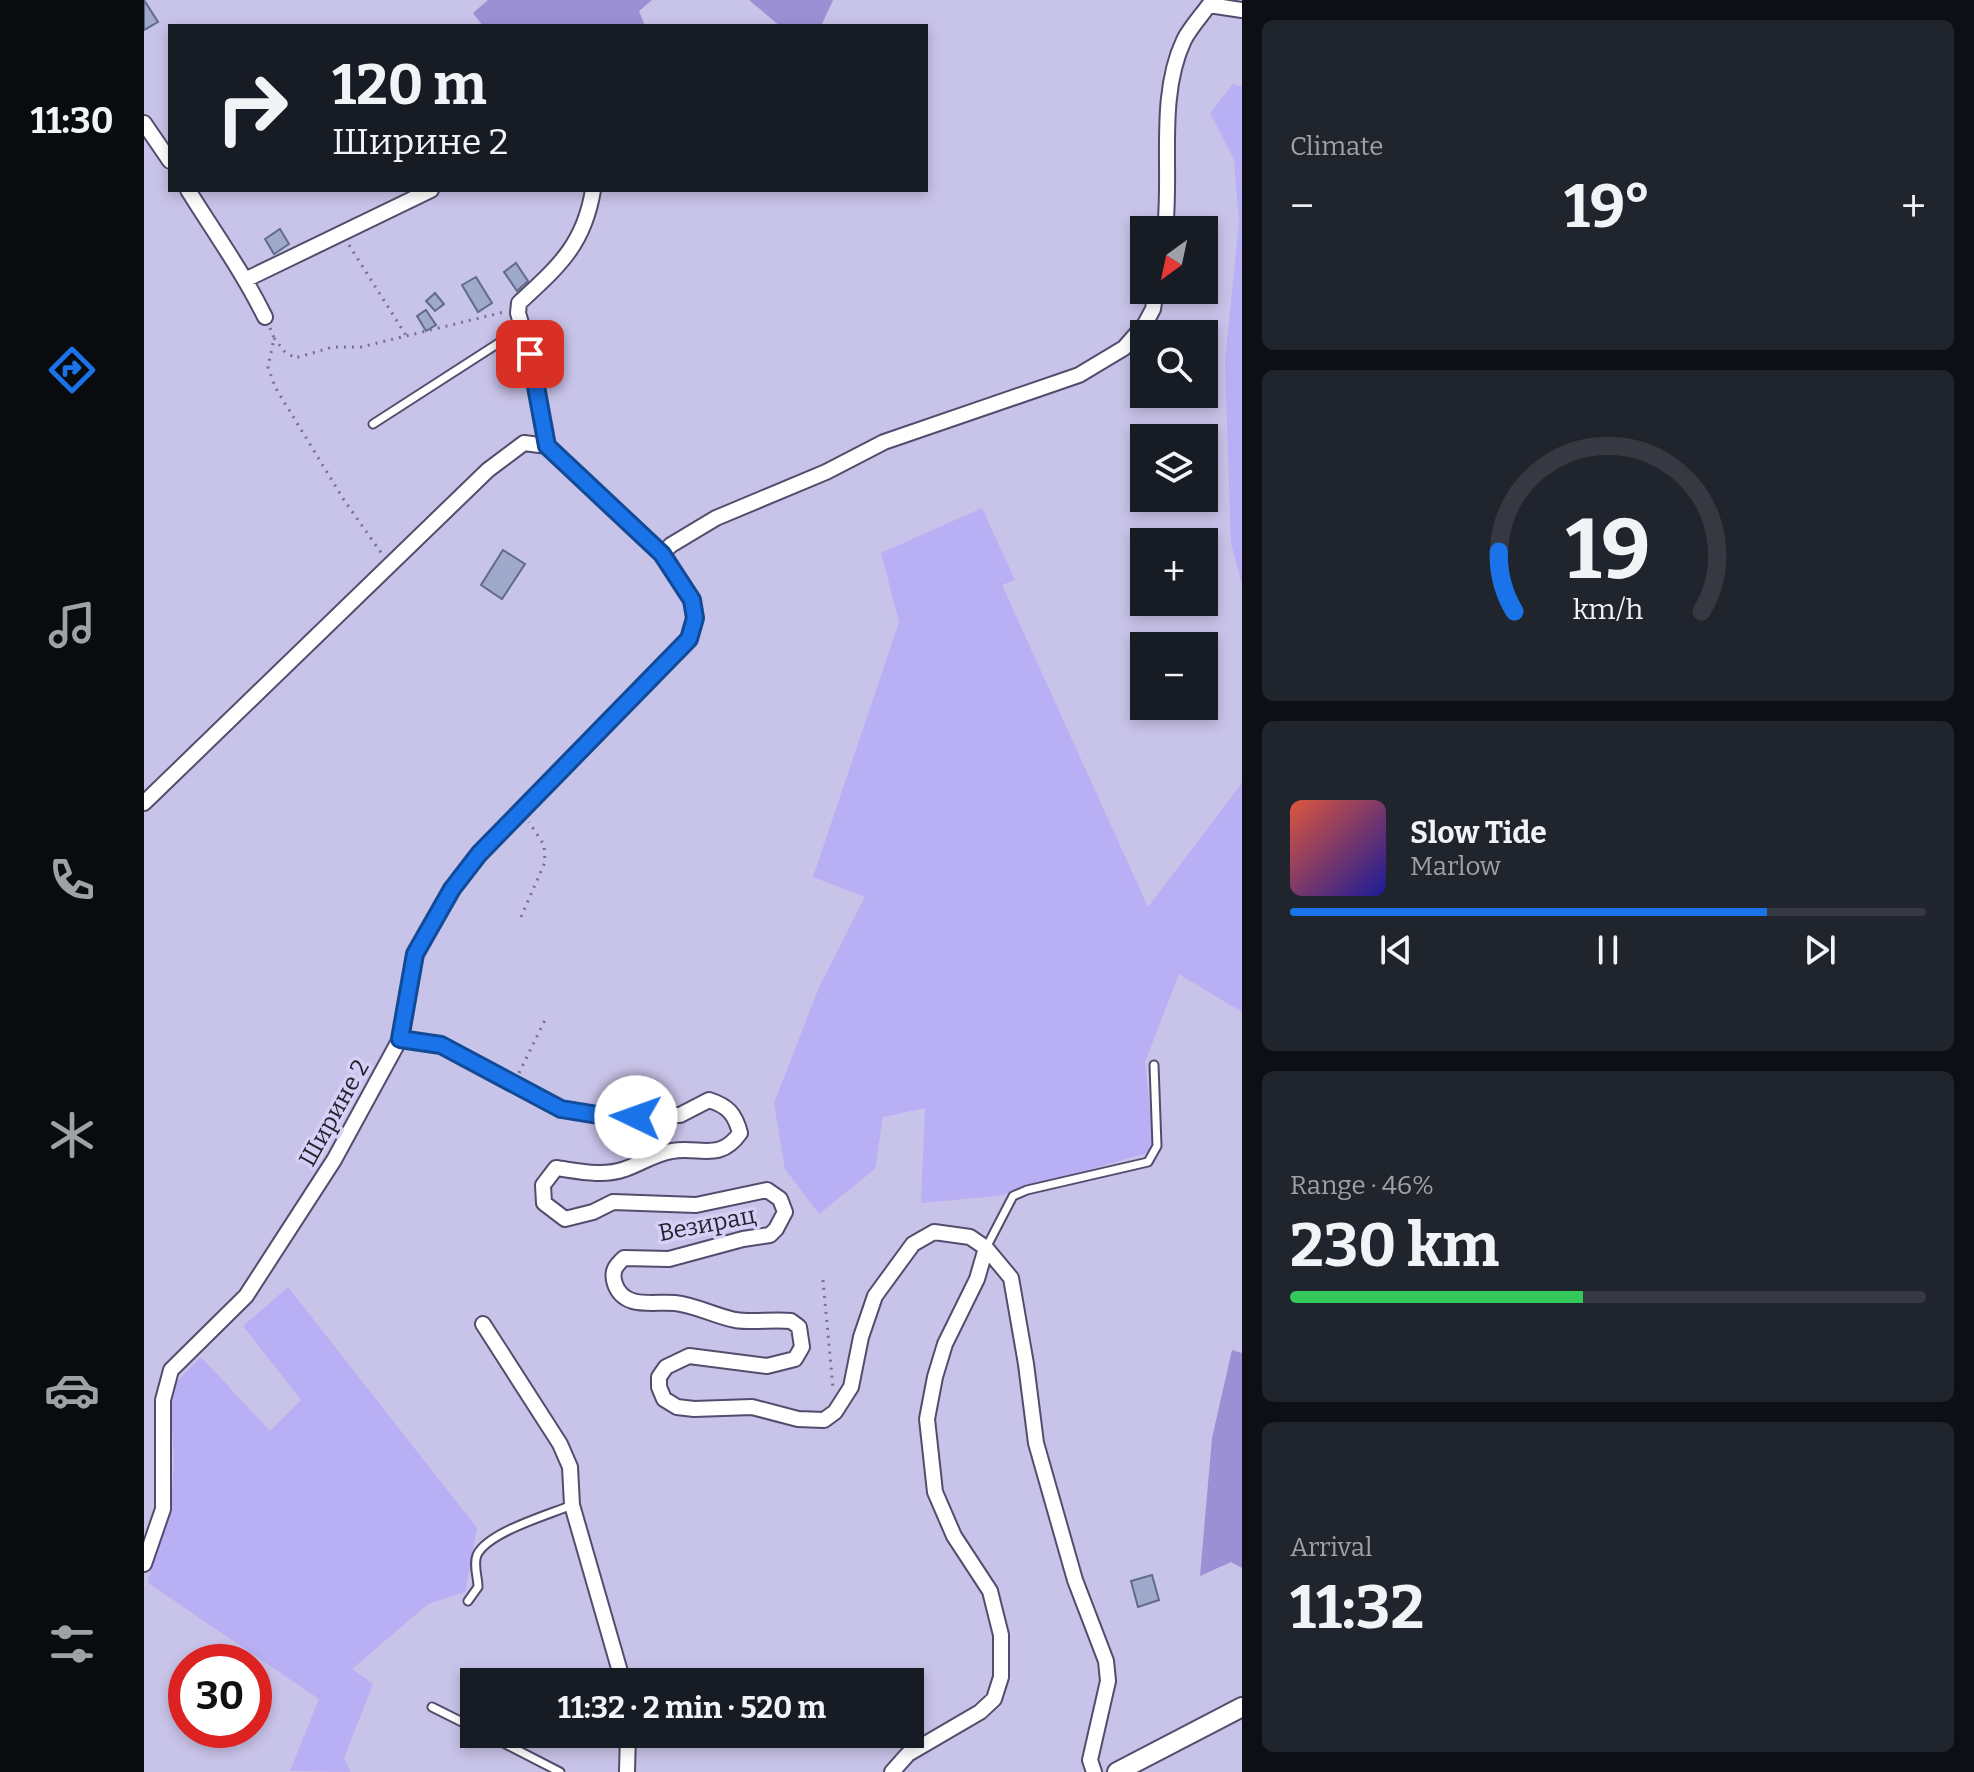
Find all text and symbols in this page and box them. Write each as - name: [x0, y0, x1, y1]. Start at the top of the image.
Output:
- text: 120 m: [332, 52, 487, 119]
- icon: right: [200, 56, 304, 160]
- text: 11:30: [30, 99, 114, 143]
- text: Ширине 2: [332, 120, 508, 164]
- text: Climate: [1290, 131, 1384, 162]
- text: 19°: [1564, 171, 1651, 243]
- text: −: [1290, 180, 1314, 233]
- text: +: [1901, 180, 1926, 233]
- north arrow: [1130, 216, 1218, 304]
- map controls: [1130, 216, 1218, 720]
- pin: [496, 320, 564, 388]
- button: search: [1130, 320, 1218, 408]
- icon: arrive: [508, 332, 552, 376]
- icon: directions: [44, 342, 100, 398]
- button: layers: [1130, 424, 1218, 512]
- text: 19: [1565, 499, 1651, 599]
- button: +: [1130, 528, 1218, 616]
- text: km/h: [1573, 592, 1644, 627]
- icon: music: [44, 597, 100, 653]
- button: −: [1130, 632, 1218, 720]
- text: Slow Tide: [1410, 815, 1547, 851]
- text: Marlow: [1410, 851, 1501, 882]
- icon: phone: [44, 852, 100, 908]
- icon: previous: [1374, 928, 1418, 972]
- icon: pause: [1586, 928, 1630, 972]
- icon: next: [1798, 928, 1842, 972]
- street label: Ширине 2: [293, 1055, 375, 1171]
- position arrow: [594, 1075, 678, 1159]
- icon: climate: [44, 1107, 100, 1163]
- text: Range · 46%: [1290, 1170, 1434, 1201]
- street label: Везирац: [656, 1201, 758, 1247]
- text: 230 km: [1290, 1210, 1499, 1282]
- icon: car: [44, 1362, 100, 1418]
- text: Arrival: [1290, 1532, 1372, 1563]
- text: 11:32: [1290, 1572, 1424, 1644]
- icon: filters: [44, 1616, 100, 1672]
- speed limit sign: 30: [168, 1644, 272, 1748]
- text: 11:32 · 2 min · 520 m: [558, 1690, 826, 1726]

